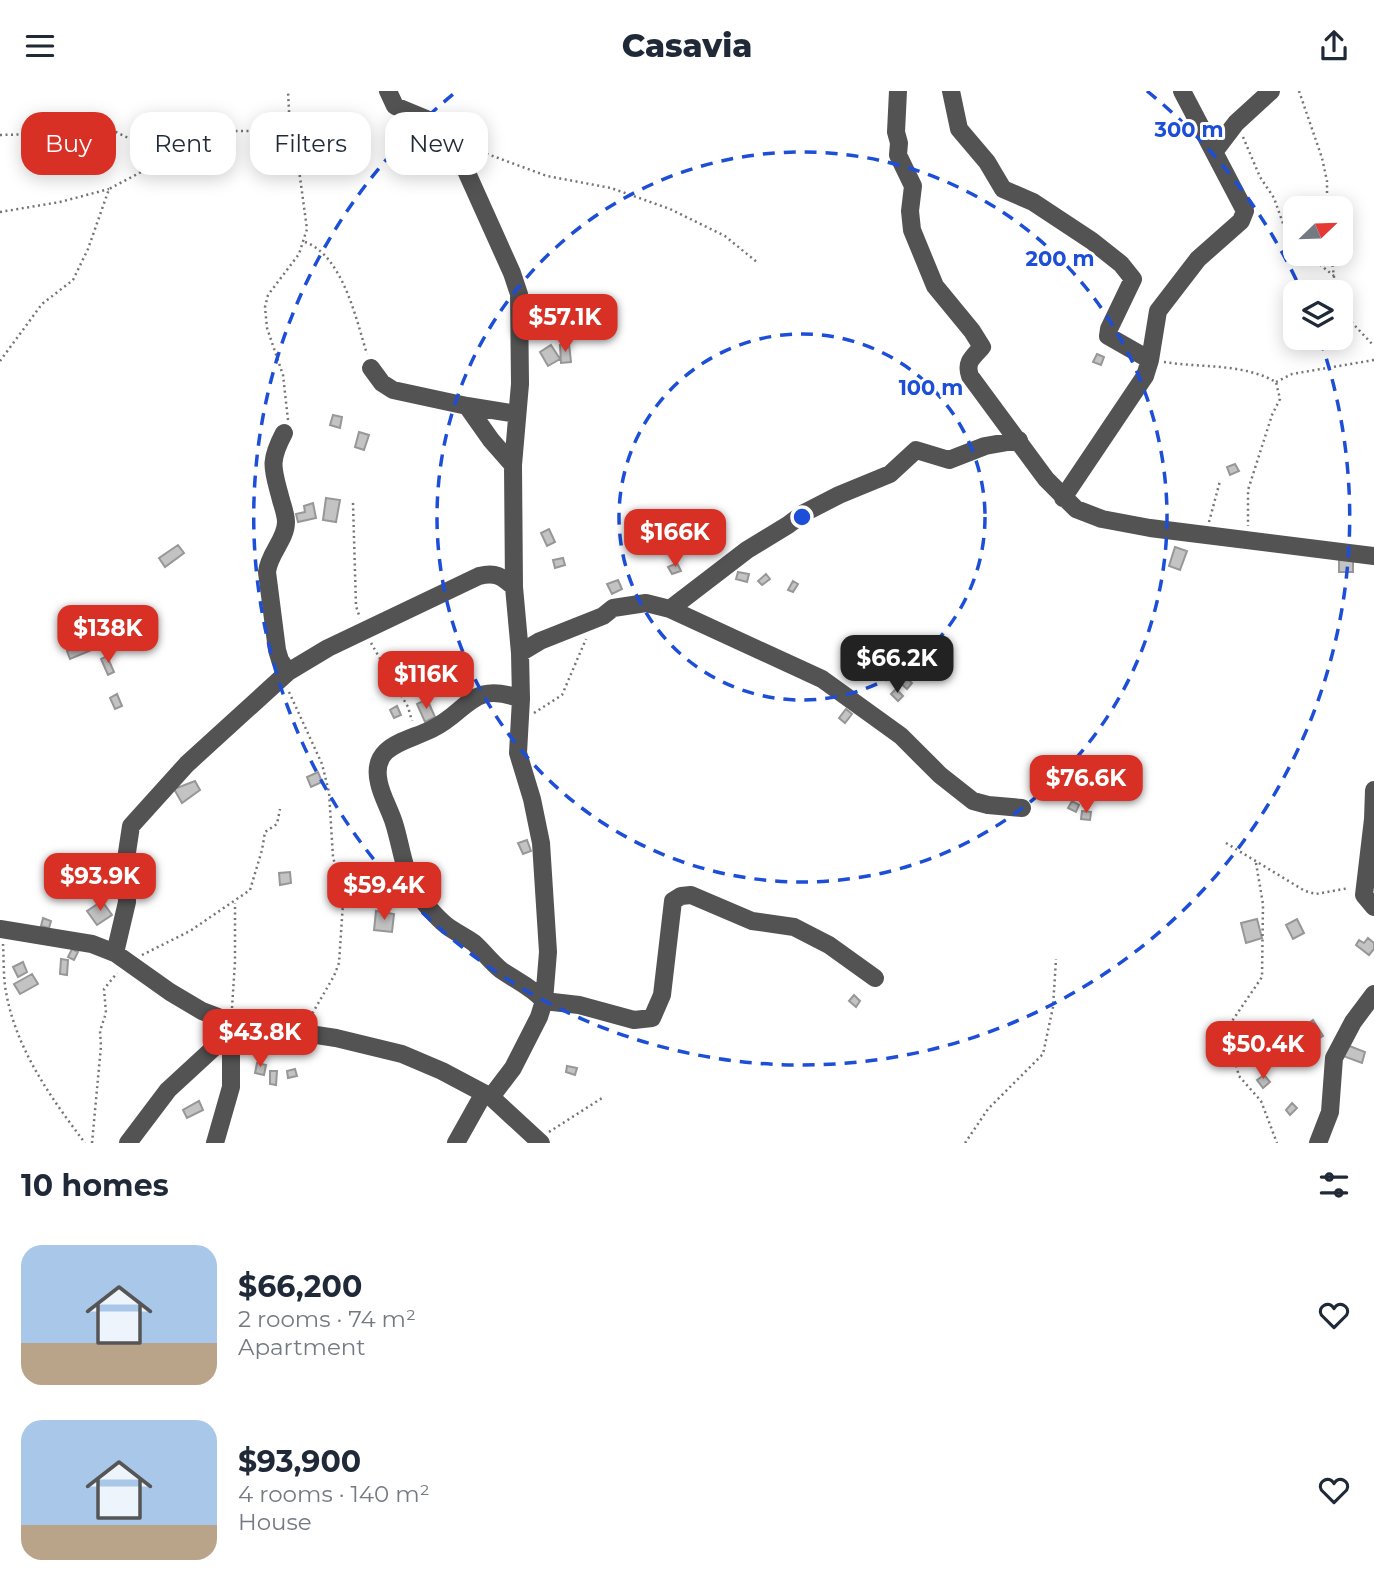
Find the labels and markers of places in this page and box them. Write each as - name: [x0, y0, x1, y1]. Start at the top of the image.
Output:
- pin: $57.1K: [508, 295, 622, 354]
- centre of rings: [790, 505, 814, 529]
- pin: $166K: [626, 510, 724, 569]
- pin: $138K: [59, 605, 157, 665]
- pin: $66.2K: [840, 635, 954, 695]
- pin: $116K: [377, 651, 475, 711]
- pin: $76.6K: [1029, 755, 1143, 815]
- pin: $93.9K: [43, 853, 157, 913]
- pin: $59.4K: [327, 863, 441, 922]
- pin: $43.8K: [203, 1009, 317, 1069]
- pin: $50.4K: [1206, 1021, 1320, 1081]

